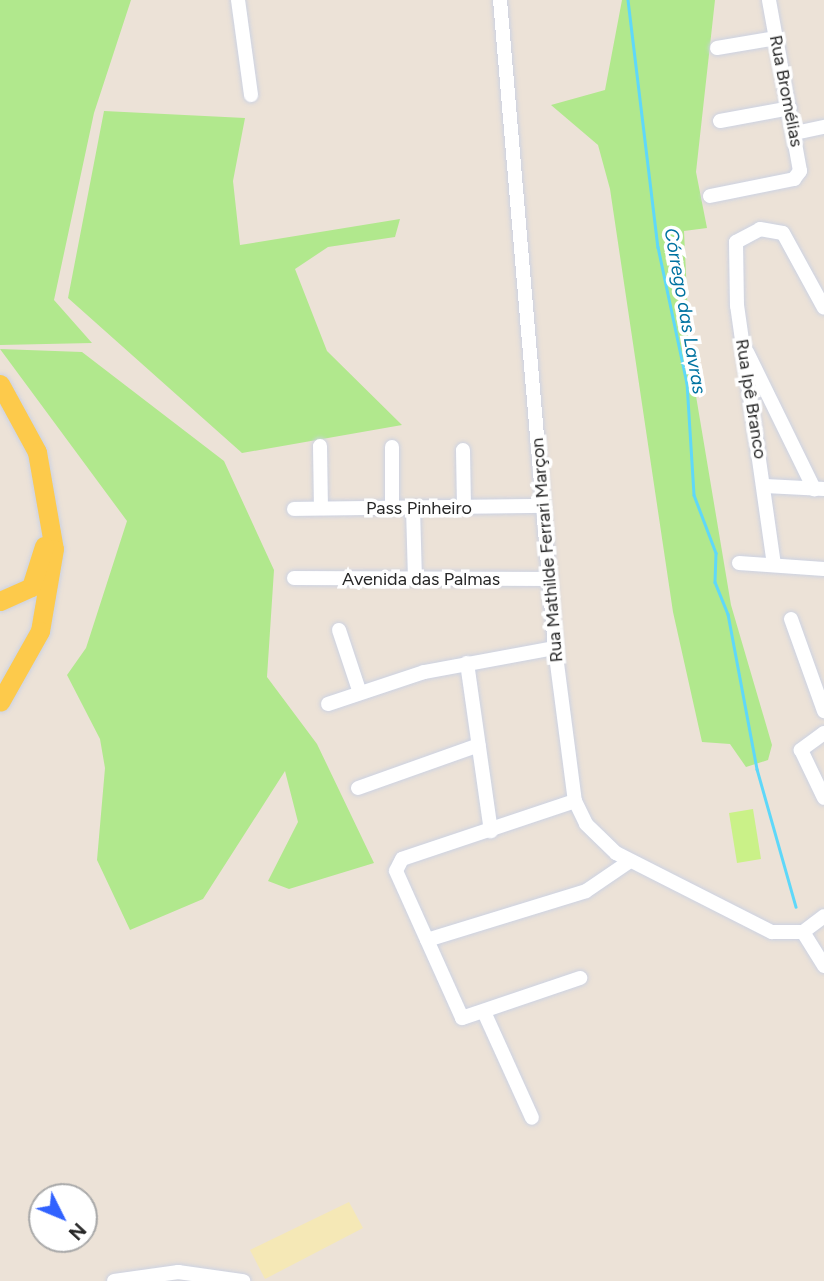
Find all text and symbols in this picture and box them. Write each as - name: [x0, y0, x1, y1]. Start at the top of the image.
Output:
- street label: Rua Bromélias: [765, 33, 807, 149]
- water label: Córrego das Lavras: [659, 226, 711, 396]
- street label: Rua Ipê Branco: [731, 337, 771, 461]
- street label: Rua Mathilde Ferrari Marçon: [526, 437, 568, 663]
- street label: Pass Pinheiro: [366, 497, 472, 519]
- street label: Avenida das Palmas: [342, 568, 500, 590]
- north arrow: [28, 1183, 98, 1253]
- text: N: [64, 1218, 91, 1245]

